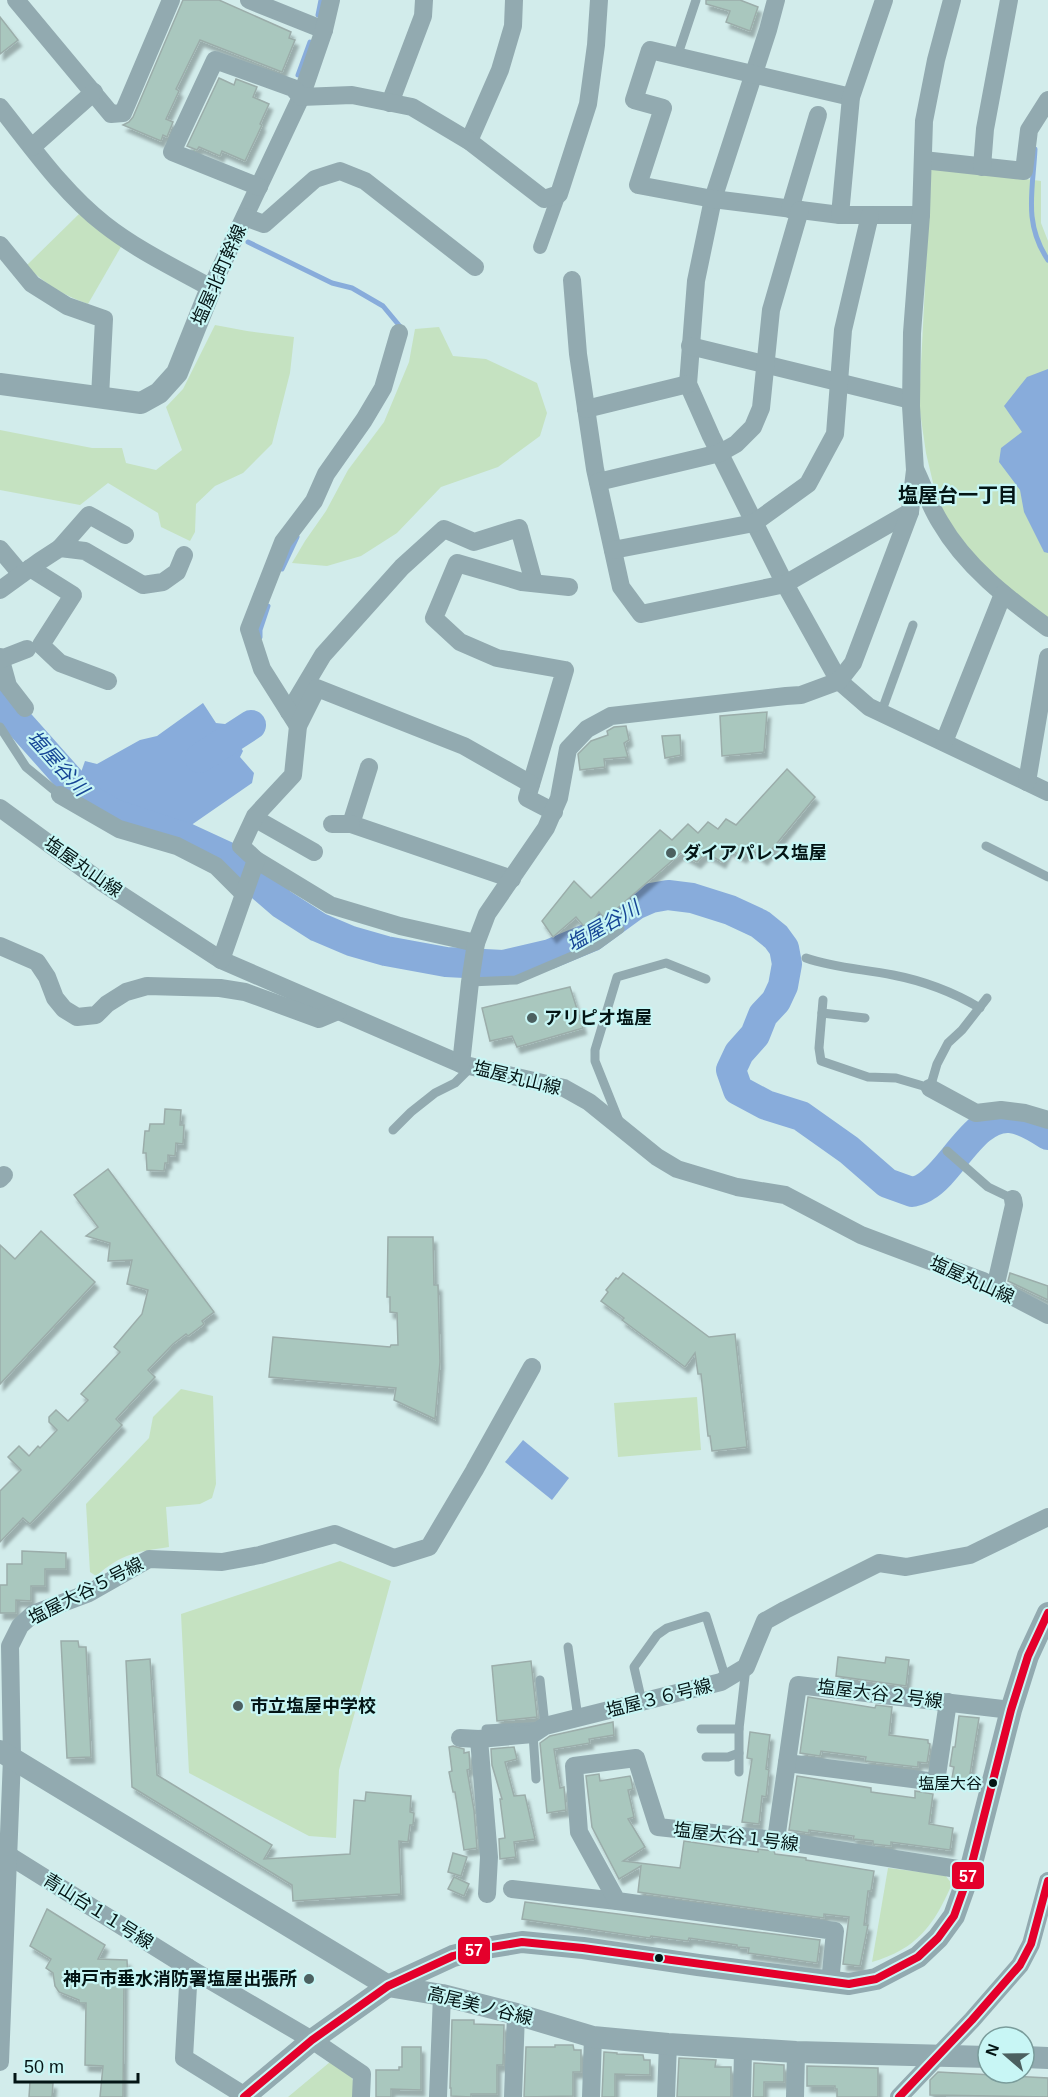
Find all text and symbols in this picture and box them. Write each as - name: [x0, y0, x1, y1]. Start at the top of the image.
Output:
- street label: 塩屋北町幹線: [188, 222, 250, 328]
- district label: 塩屋台一丁目: [898, 484, 1018, 506]
- water label: 塩屋谷川: [23, 726, 94, 802]
- street label: 塩屋丸山線: [40, 833, 126, 901]
- place label: ダイアパレス塩屋: [683, 843, 827, 863]
- marker: ダイアパレス塩屋: [664, 846, 678, 860]
- water label: 塩屋谷川: [563, 895, 645, 956]
- place label: アリピオ塩屋: [544, 1008, 652, 1028]
- marker: アリピオ塩屋: [525, 1011, 539, 1025]
- street label: 塩屋丸山線: [471, 1057, 563, 1099]
- street label: 塩屋丸山線: [927, 1253, 1017, 1307]
- street label: 塩屋大谷５号線: [25, 1553, 147, 1629]
- street label: 塩屋３６号線: [604, 1675, 714, 1721]
- street label: 塩屋大谷２号線: [816, 1676, 944, 1712]
- place label: 市立塩屋中学校: [250, 1696, 376, 1716]
- marker: 市立塩屋中学校: [231, 1699, 245, 1713]
- place label: 塩屋大谷: [918, 1775, 982, 1792]
- marker: 塩屋大谷: [987, 1777, 999, 1789]
- street label: 塩屋大谷１号線: [672, 1819, 800, 1855]
- line badge: 57: [951, 1861, 985, 1890]
- text: 57: [959, 1868, 977, 1885]
- street label: 青山台１１号線: [39, 1869, 157, 1953]
- line badge: 57: [457, 1936, 491, 1965]
- text: 57: [465, 1942, 483, 1959]
- unlabelled marker: [653, 1952, 665, 1964]
- place label: 神戸市垂水消防署塩屋出張所: [63, 1969, 297, 1989]
- marker: 神戸市垂水消防署塩屋出張所: [302, 1972, 316, 1986]
- street label: 高尾美ノ谷線: [425, 1983, 535, 2029]
- north arrow: [976, 2025, 1036, 2085]
- text: N: [982, 2042, 1002, 2058]
- scale bar: [15, 2046, 138, 2084]
- text: 50 m: [24, 2057, 64, 2077]

